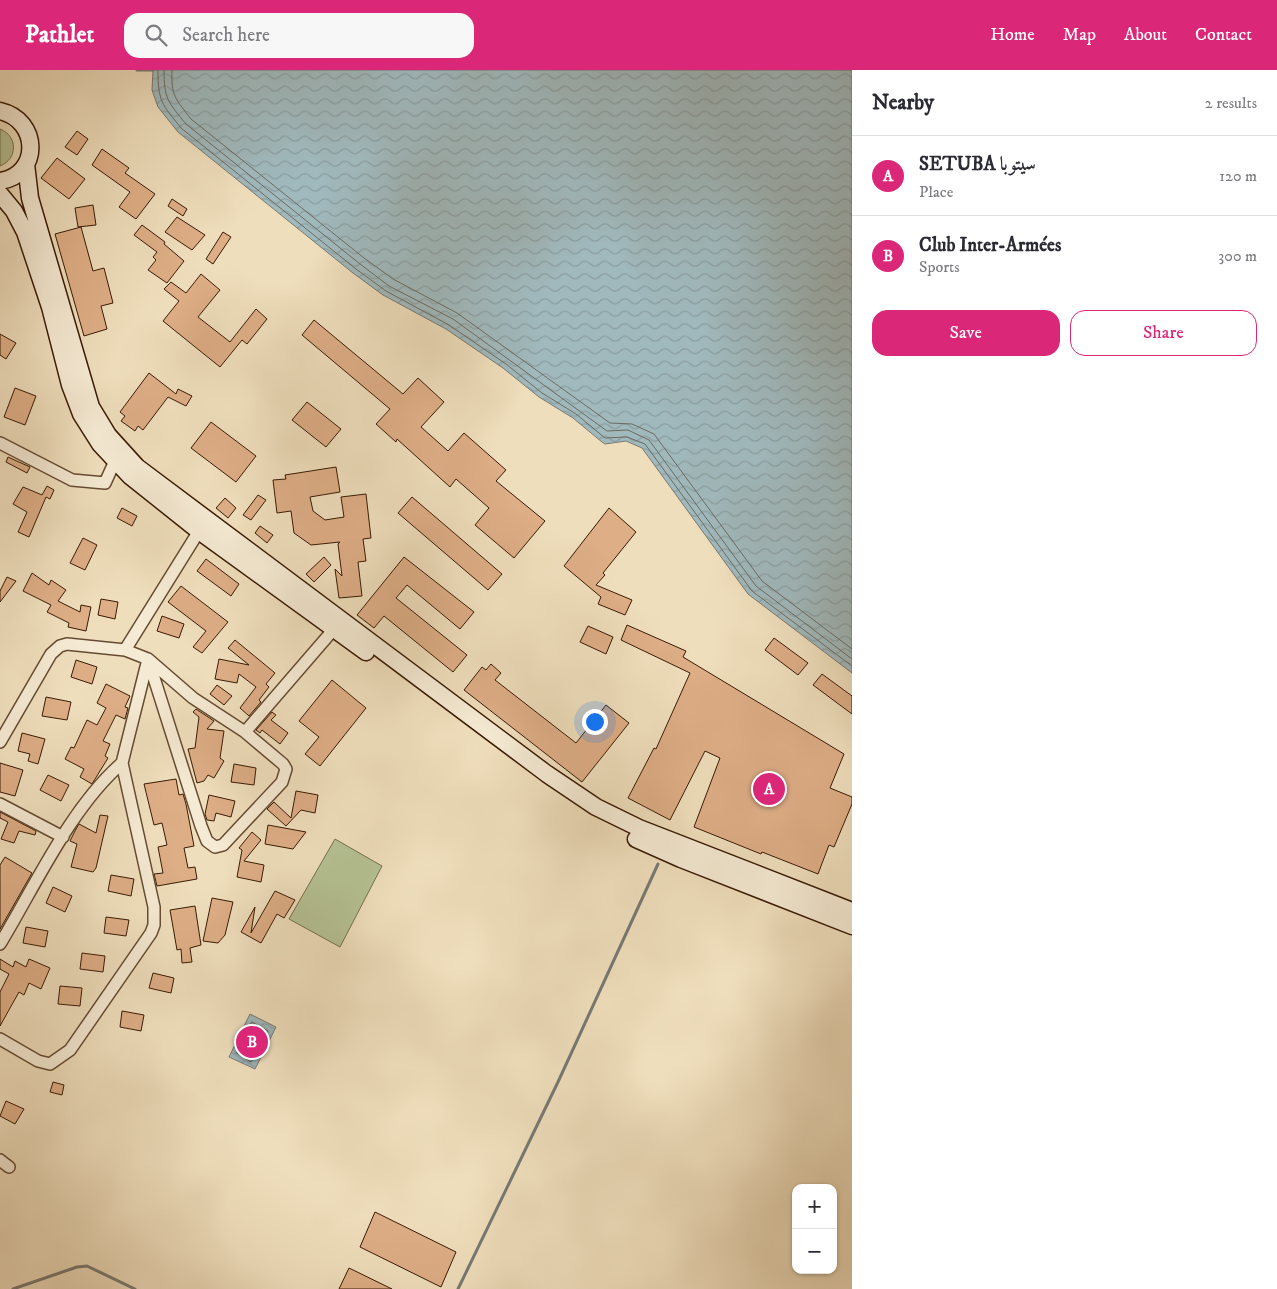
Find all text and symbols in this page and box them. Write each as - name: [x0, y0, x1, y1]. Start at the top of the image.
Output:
- search box: [124, 13, 474, 58]
- text: Pathlet: [25, 20, 94, 50]
- icon: search: [142, 21, 170, 49]
- text: Search here: [182, 24, 270, 47]
- text: Home: [990, 24, 1035, 46]
- text: Map: [1063, 24, 1096, 46]
- text: About: [1124, 24, 1167, 46]
- text: Contact: [1195, 24, 1252, 46]
- text: Nearby: [872, 90, 934, 116]
- text: 2 results: [1205, 93, 1257, 113]
- text: SETUBA سيتوبا: [919, 153, 1036, 176]
- text: A: [883, 166, 893, 186]
- text: 120 m: [1219, 166, 1257, 186]
- text: Place: [919, 182, 953, 202]
- text: Club Inter-Armées: [919, 234, 1061, 257]
- text: B: [883, 246, 893, 266]
- text: 300 m: [1218, 246, 1257, 266]
- text: Sports: [919, 257, 960, 277]
- button: Save: [872, 310, 1060, 356]
- button: Share: [1070, 310, 1257, 356]
- your location: [582, 709, 608, 735]
- pin: A: [753, 770, 785, 808]
- pin: B: [236, 1023, 268, 1061]
- map controls: [792, 1184, 837, 1274]
- button: +: [792, 1184, 837, 1229]
- button: −: [792, 1229, 837, 1274]

